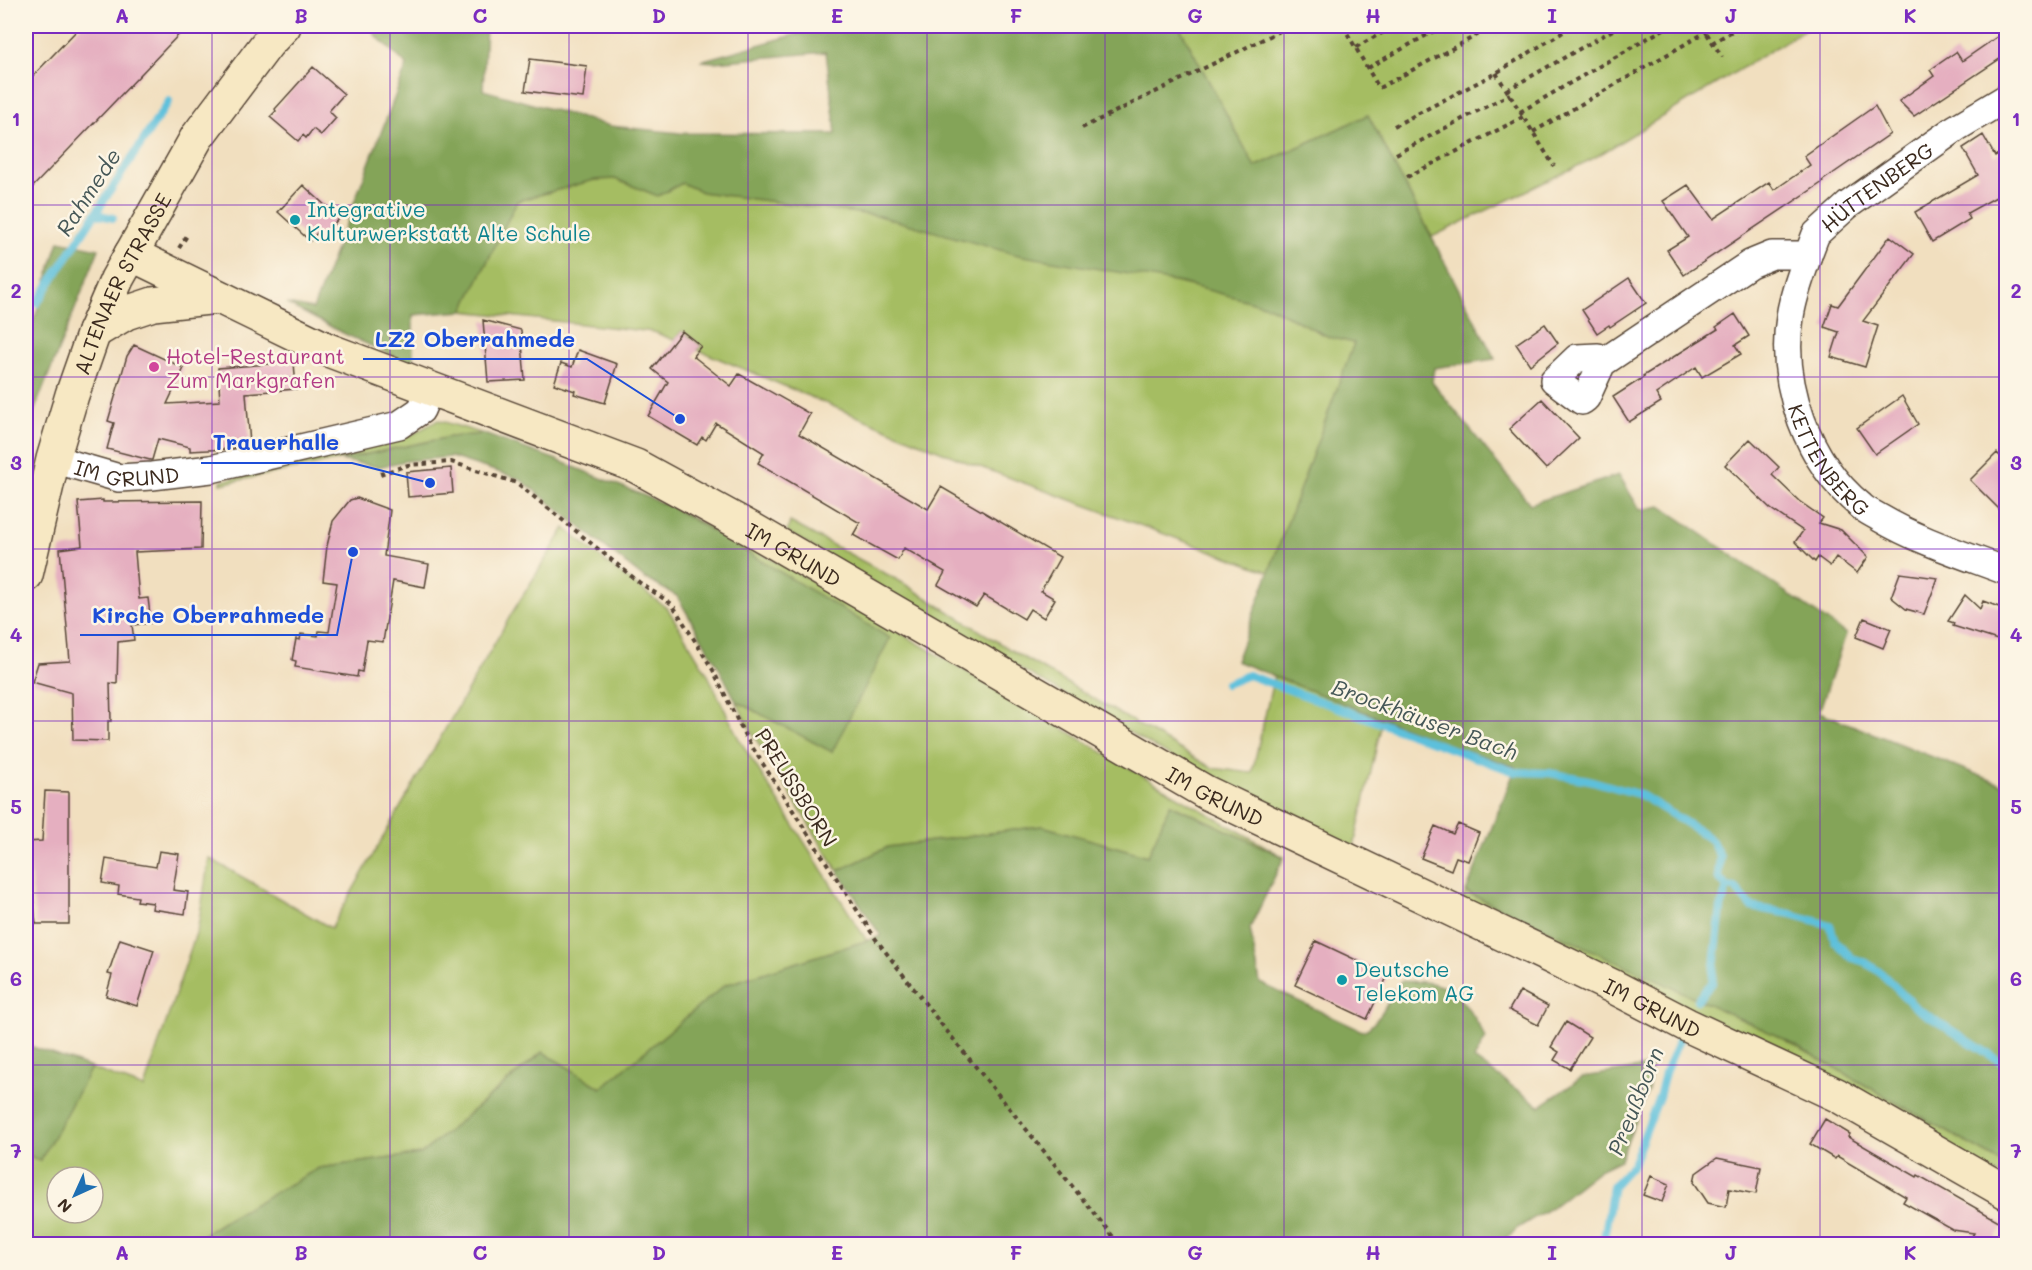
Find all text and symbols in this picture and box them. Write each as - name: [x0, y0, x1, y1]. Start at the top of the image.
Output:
- text: A: [115, 2, 129, 28]
- text: B: [294, 2, 308, 28]
- text: C: [473, 2, 488, 28]
- text: D: [652, 2, 666, 28]
- text: E: [831, 2, 843, 28]
- text: F: [1010, 2, 1023, 28]
- text: G: [1187, 2, 1203, 28]
- text: H: [1365, 2, 1381, 28]
- text: I: [1547, 2, 1557, 28]
- text: J: [1724, 2, 1738, 28]
- text: K: [1903, 2, 1917, 28]
- text: 1: [12, 105, 20, 131]
- text: 1: [2012, 105, 2020, 131]
- street label: HÜTTENBERG: [1814, 135, 1938, 237]
- water label: Rahmede: [49, 143, 127, 241]
- street label: ALTENAER STRASSE: [67, 188, 176, 378]
- place label: Integrative Kulturwerkstatt Alte Schule: [307, 195, 591, 246]
- marker: Integrative Kulturwerkstatt Alte Schule: [288, 213, 302, 227]
- text: 2: [10, 277, 22, 303]
- text: 2: [2010, 277, 2022, 303]
- callout: LZ2 Oberrahmede: [363, 319, 587, 359]
- text: LZ2 Oberrahmede: [375, 324, 575, 353]
- place label: Hotel-Restaurant Zum Markgrafen: [166, 342, 345, 393]
- marker: Hotel-Restaurant Zum Markgrafen: [147, 360, 161, 374]
- street label: KETTENBERG: [1783, 400, 1875, 521]
- callout: Trauerhalle: [201, 423, 352, 463]
- text: Trauerhalle: [213, 427, 339, 456]
- text: 3: [10, 449, 22, 475]
- text: 3: [2010, 449, 2022, 475]
- street label: IM GRUND: [72, 452, 180, 492]
- street label: IM GRUND: [742, 515, 847, 592]
- callout: Kirche Oberrahmede: [80, 595, 337, 635]
- text: Kirche Oberrahmede: [92, 600, 324, 629]
- text: 4: [10, 621, 23, 647]
- text: 4: [2010, 621, 2023, 647]
- water label: Brockhäuser Bach: [1328, 672, 1522, 766]
- street label: PREUSSBORN: [750, 723, 844, 851]
- street label: IM GRUND: [1162, 759, 1268, 832]
- text: 5: [10, 793, 22, 819]
- text: 5: [2010, 793, 2022, 819]
- place label: Deutsche Telekom AG: [1354, 955, 1474, 1006]
- text: 6: [10, 965, 22, 991]
- text: 6: [2010, 965, 2022, 991]
- street label: IM GRUND: [1600, 971, 1706, 1043]
- marker: Deutsche Telekom AG: [1335, 973, 1349, 987]
- water label: Preußborn: [1600, 1043, 1670, 1159]
- text: 7: [10, 1137, 22, 1163]
- text: 7: [2010, 1137, 2022, 1163]
- north arrow: [45, 1165, 105, 1225]
- text: N: [52, 1194, 76, 1218]
- text: A: [115, 1239, 129, 1265]
- text: B: [294, 1239, 308, 1265]
- text: C: [473, 1239, 488, 1265]
- text: D: [652, 1239, 666, 1265]
- text: E: [831, 1239, 843, 1265]
- text: F: [1010, 1239, 1023, 1265]
- text: G: [1187, 1239, 1203, 1265]
- text: H: [1365, 1239, 1381, 1265]
- text: I: [1547, 1239, 1557, 1265]
- text: J: [1724, 1239, 1738, 1265]
- text: K: [1903, 1239, 1917, 1265]

